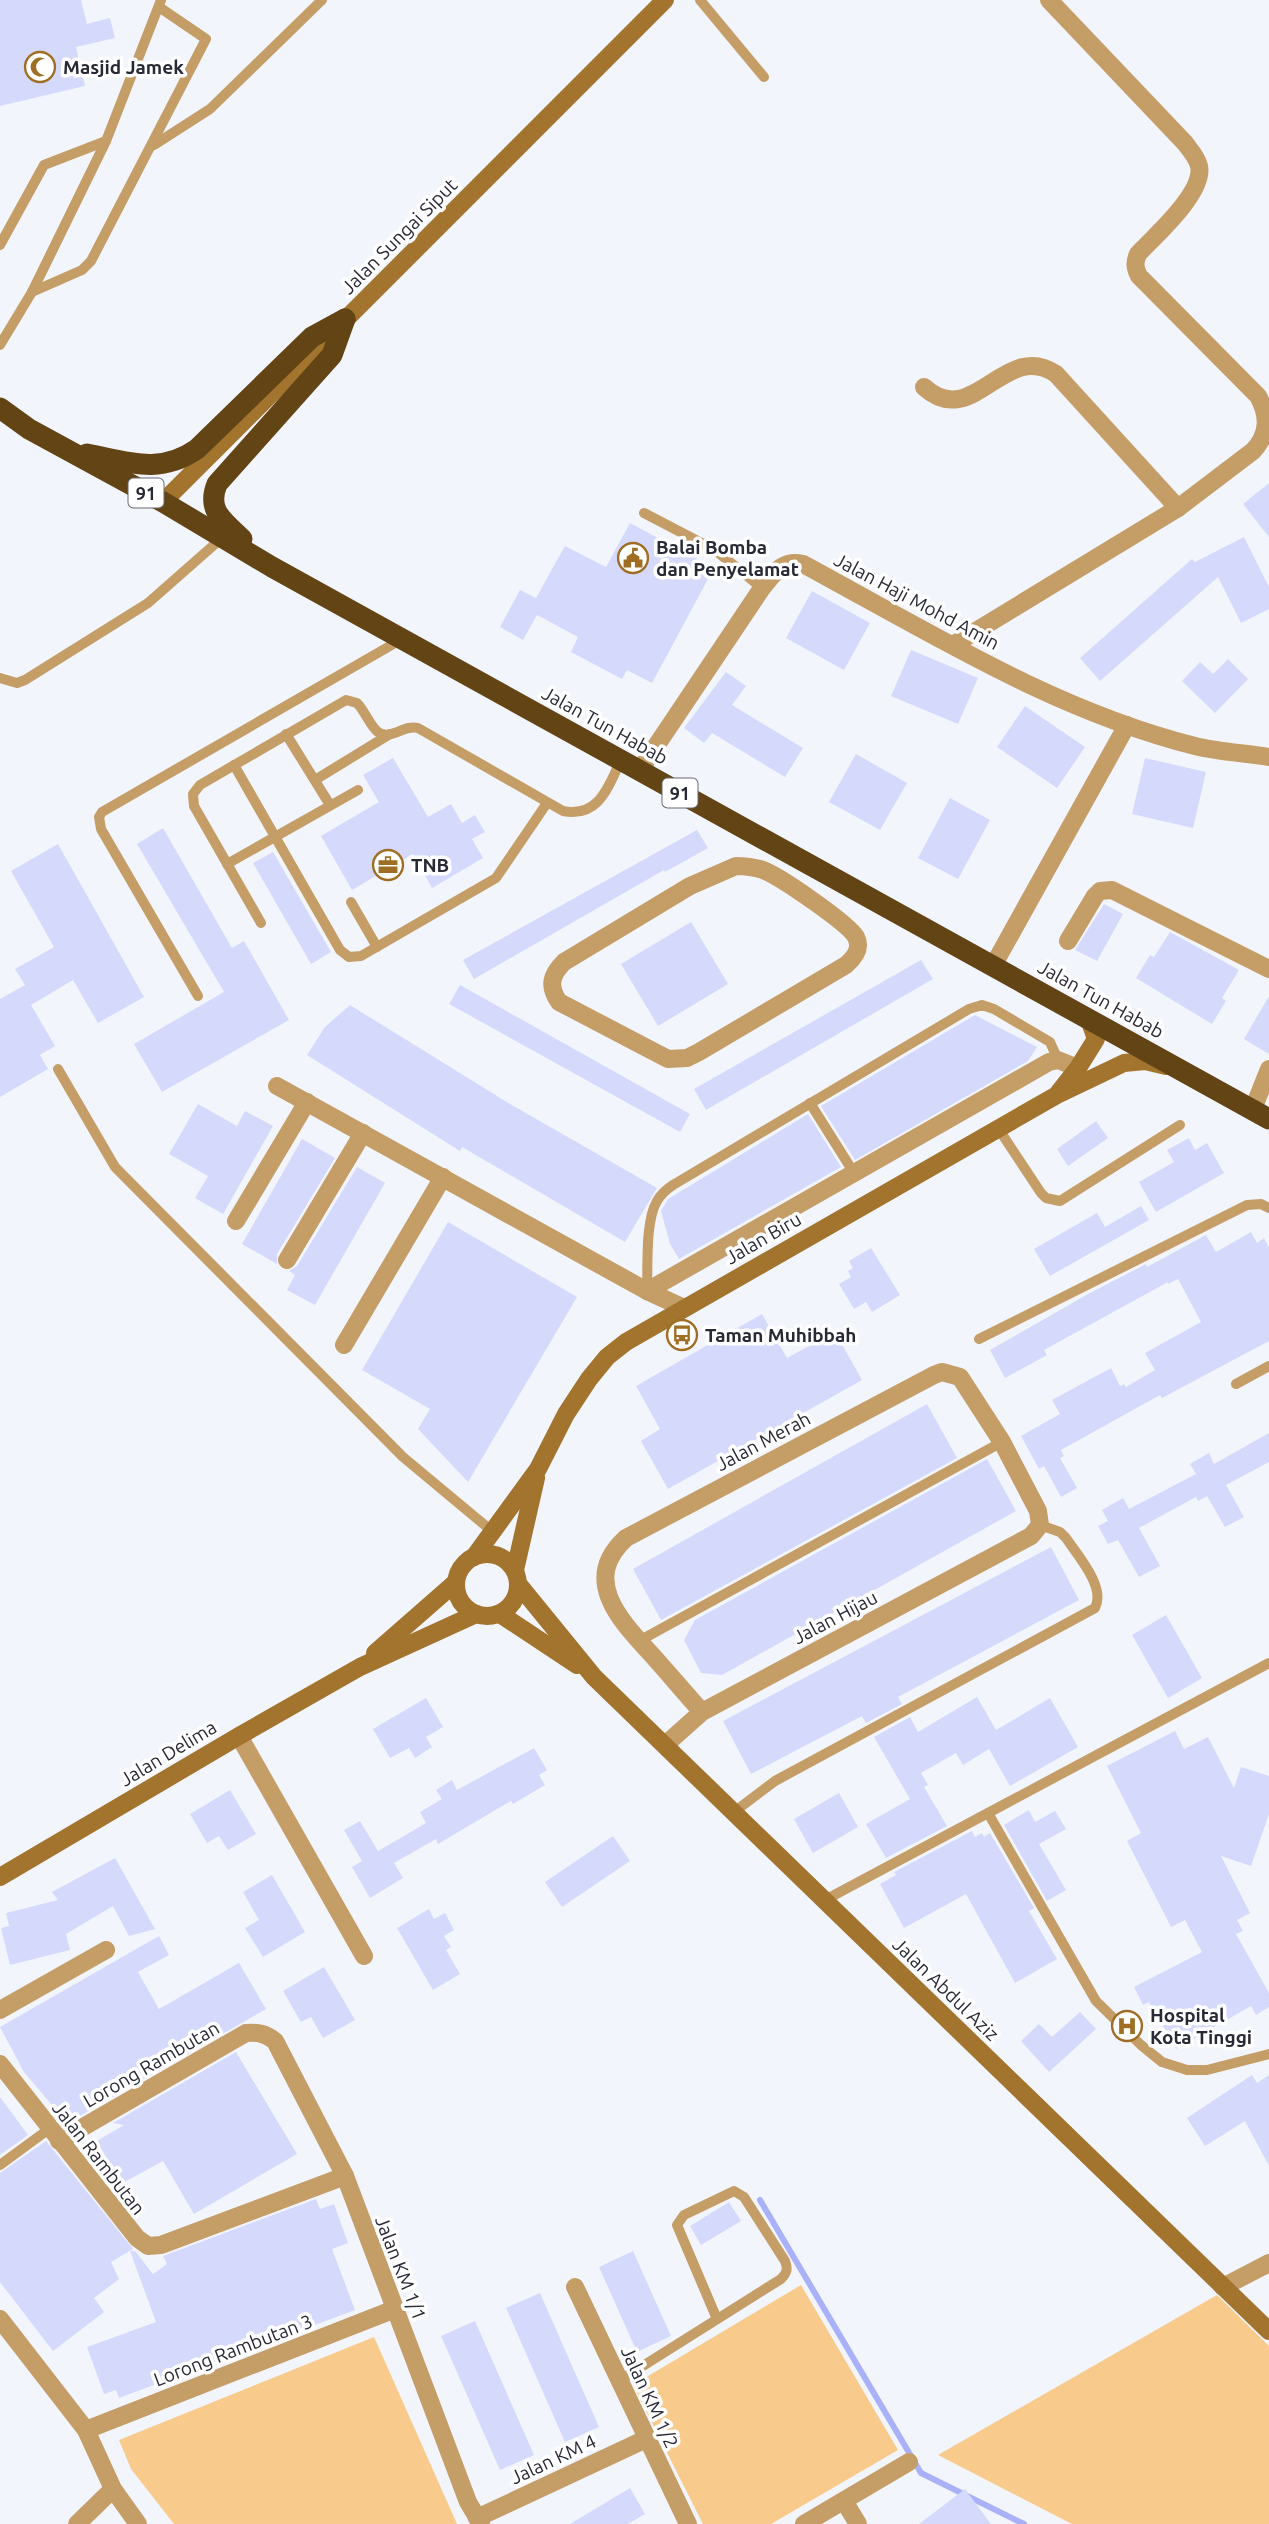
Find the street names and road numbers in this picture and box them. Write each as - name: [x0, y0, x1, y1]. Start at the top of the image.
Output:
- street label: Jalan Sungai Siput: [337, 173, 462, 298]
- road number: 91: [128, 478, 164, 508]
- street label: Jalan Haji Mohd Amin: [831, 548, 1003, 654]
- street label: Jalan Tun Habab: [538, 681, 672, 769]
- road number: 91: [662, 778, 698, 808]
- street label: Jalan Tun Habab: [1034, 955, 1168, 1043]
- street label: Jalan Biru: [721, 1208, 805, 1268]
- street label: Jalan Merah: [712, 1407, 814, 1475]
- street label: Jalan Hijau: [789, 1586, 881, 1648]
- street label: Jalan Delima: [116, 1716, 220, 1790]
- street label: Jalan Abdul Aziz: [889, 1933, 1004, 2045]
- street label: Lorong Rambutan: [79, 2016, 223, 2112]
- street label: Jalan Rambutan: [48, 2097, 150, 2219]
- street label: Jalan KM 1/1: [371, 2213, 431, 2323]
- street label: Lorong Rambutan 3: [151, 2310, 315, 2390]
- street label: Jalan KM 1/2: [617, 2343, 683, 2451]
- street label: Jalan KM 4: [507, 2430, 599, 2488]

